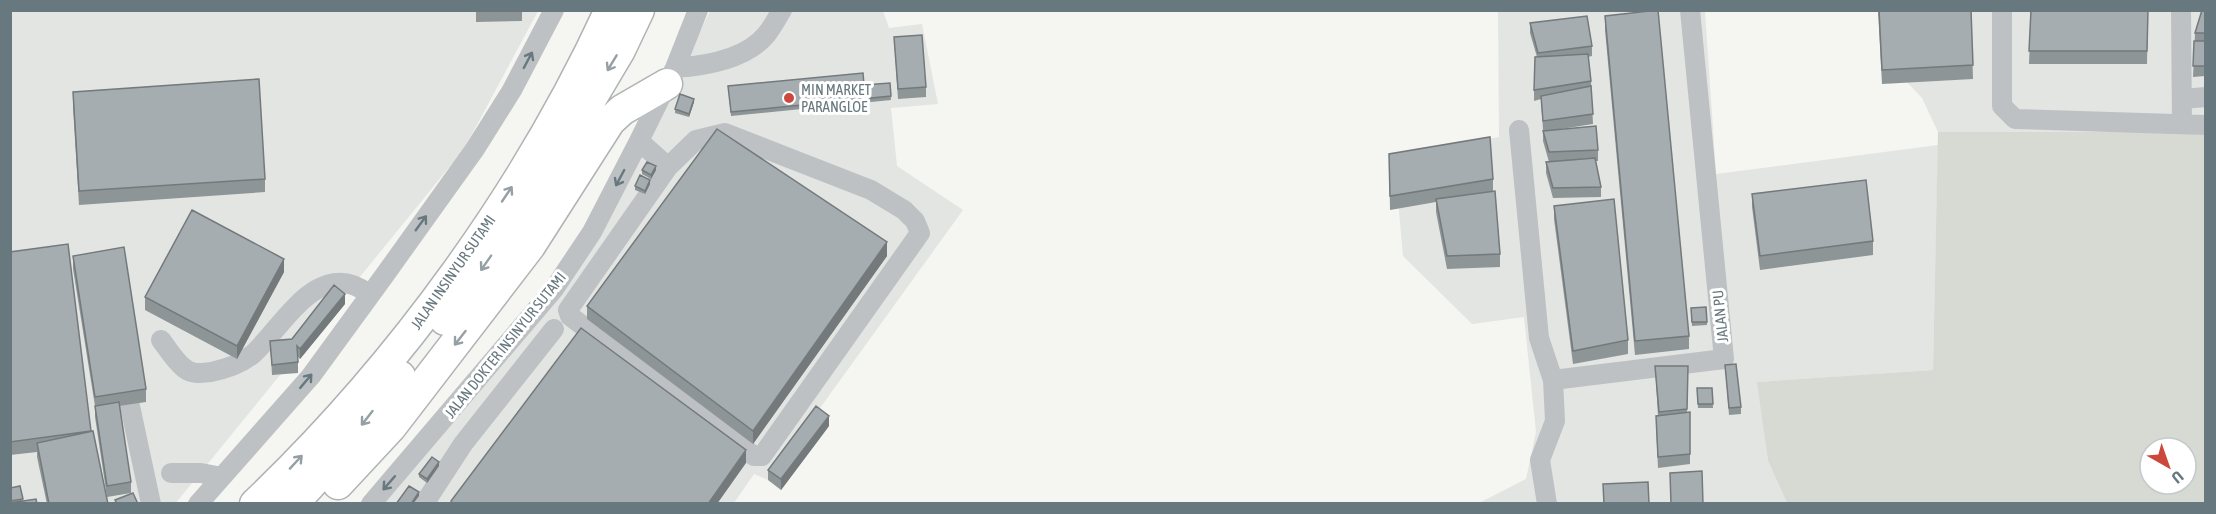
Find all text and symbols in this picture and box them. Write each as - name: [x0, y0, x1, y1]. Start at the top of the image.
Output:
- one-way arrow: [523, 52, 534, 70]
- one-way arrow: [606, 54, 618, 71]
- place label: MIN MARKET PARANGLOE: [801, 81, 871, 115]
- marker: MIN MARKET PARANGLOE: [782, 91, 796, 105]
- one-way arrow: [614, 168, 625, 186]
- one-way arrow: [502, 186, 514, 203]
- street label: JALAN INSINYUR SUTAMI: [407, 212, 499, 332]
- one-way arrow: [415, 216, 427, 232]
- one-way arrow: [480, 255, 492, 271]
- street label: JALAN DOKTER INSINYUR SUTAMI: [441, 269, 569, 421]
- street label: JALAN PU: [1709, 289, 1731, 343]
- one-way arrow: [454, 329, 466, 345]
- one-way arrow: [300, 373, 313, 389]
- one-way arrow: [361, 409, 374, 425]
- north arrow: [2138, 436, 2198, 496]
- one-way arrow: [289, 454, 303, 469]
- text: U: [2168, 468, 2187, 487]
- one-way arrow: [382, 475, 396, 490]

